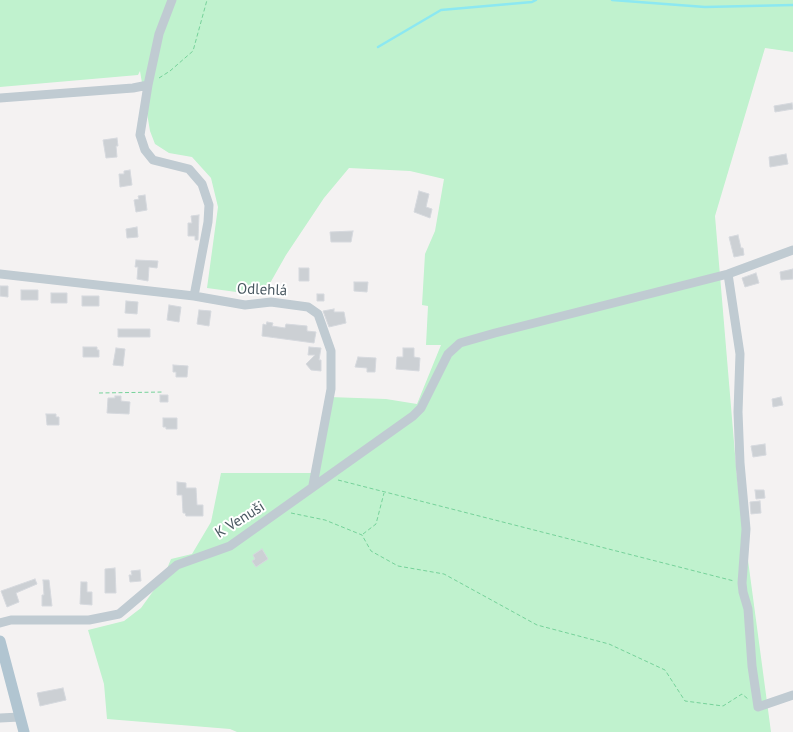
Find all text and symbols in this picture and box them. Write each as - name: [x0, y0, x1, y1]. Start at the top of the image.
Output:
- street label: Odlehlá: [237, 280, 287, 300]
- street label: K Venuši: [212, 498, 268, 542]

